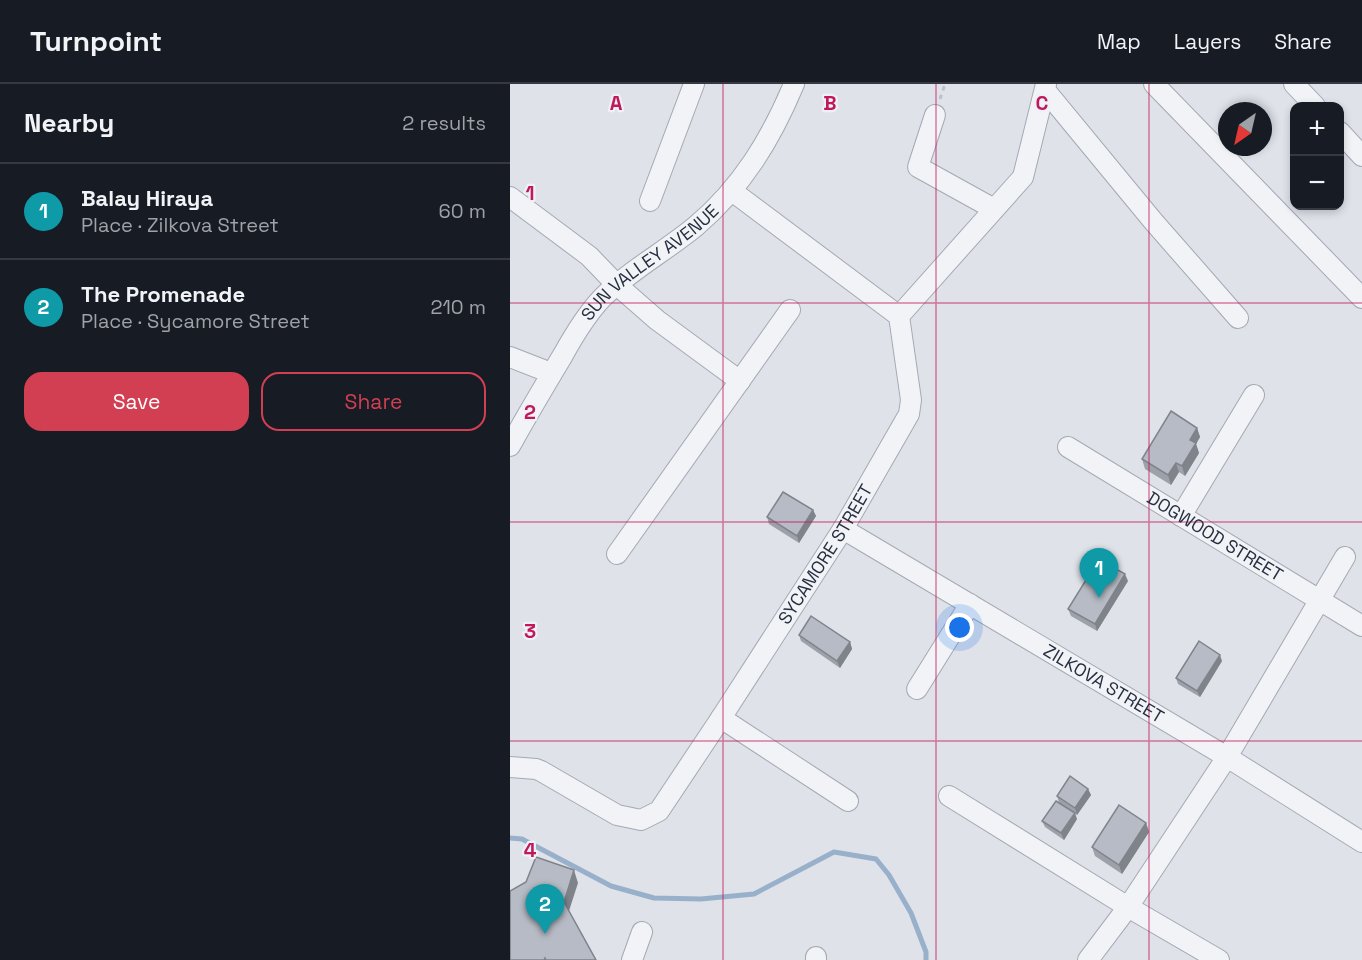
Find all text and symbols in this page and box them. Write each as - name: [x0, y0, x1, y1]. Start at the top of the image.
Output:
- text: Turnpoint: [30, 23, 162, 59]
- text: Map: [1097, 28, 1141, 55]
- text: Layers: [1174, 28, 1241, 55]
- text: Share: [1274, 28, 1332, 55]
- text: A: [610, 90, 623, 116]
- text: B: [823, 90, 837, 116]
- text: C: [1036, 90, 1049, 116]
- north arrow: [1218, 102, 1272, 156]
- map controls: [1290, 102, 1344, 210]
- button: +: [1290, 102, 1344, 156]
- text: Nearby: [24, 106, 114, 140]
- text: 2 results: [402, 110, 486, 136]
- button: −: [1290, 156, 1344, 210]
- text: 1: [525, 180, 535, 206]
- text: Balay Hiraya: [81, 184, 213, 212]
- text: 1: [39, 198, 48, 224]
- text: 60 m: [439, 198, 486, 224]
- street label: SUN VALLEY AVENUE: [576, 199, 723, 325]
- text: Place · Zilkova Street: [81, 212, 279, 238]
- text: The Promenade: [81, 280, 245, 308]
- text: 2: [38, 294, 49, 320]
- text: 210 m: [430, 294, 486, 320]
- text: Place · Sycamore Street: [81, 308, 310, 334]
- button: Save: [24, 372, 249, 431]
- button: Share: [261, 372, 486, 431]
- text: 2: [524, 399, 536, 425]
- street label: SYCAMORE STREET: [773, 479, 878, 628]
- street label: DOGWOOD STREET: [1143, 486, 1288, 586]
- pin: 1: [1080, 548, 1118, 598]
- your location: [945, 613, 974, 642]
- text: 3: [524, 618, 536, 644]
- street label: ZILKOVA STREET: [1039, 639, 1169, 728]
- text: 4: [524, 837, 537, 863]
- pin: 2: [525, 884, 564, 934]

